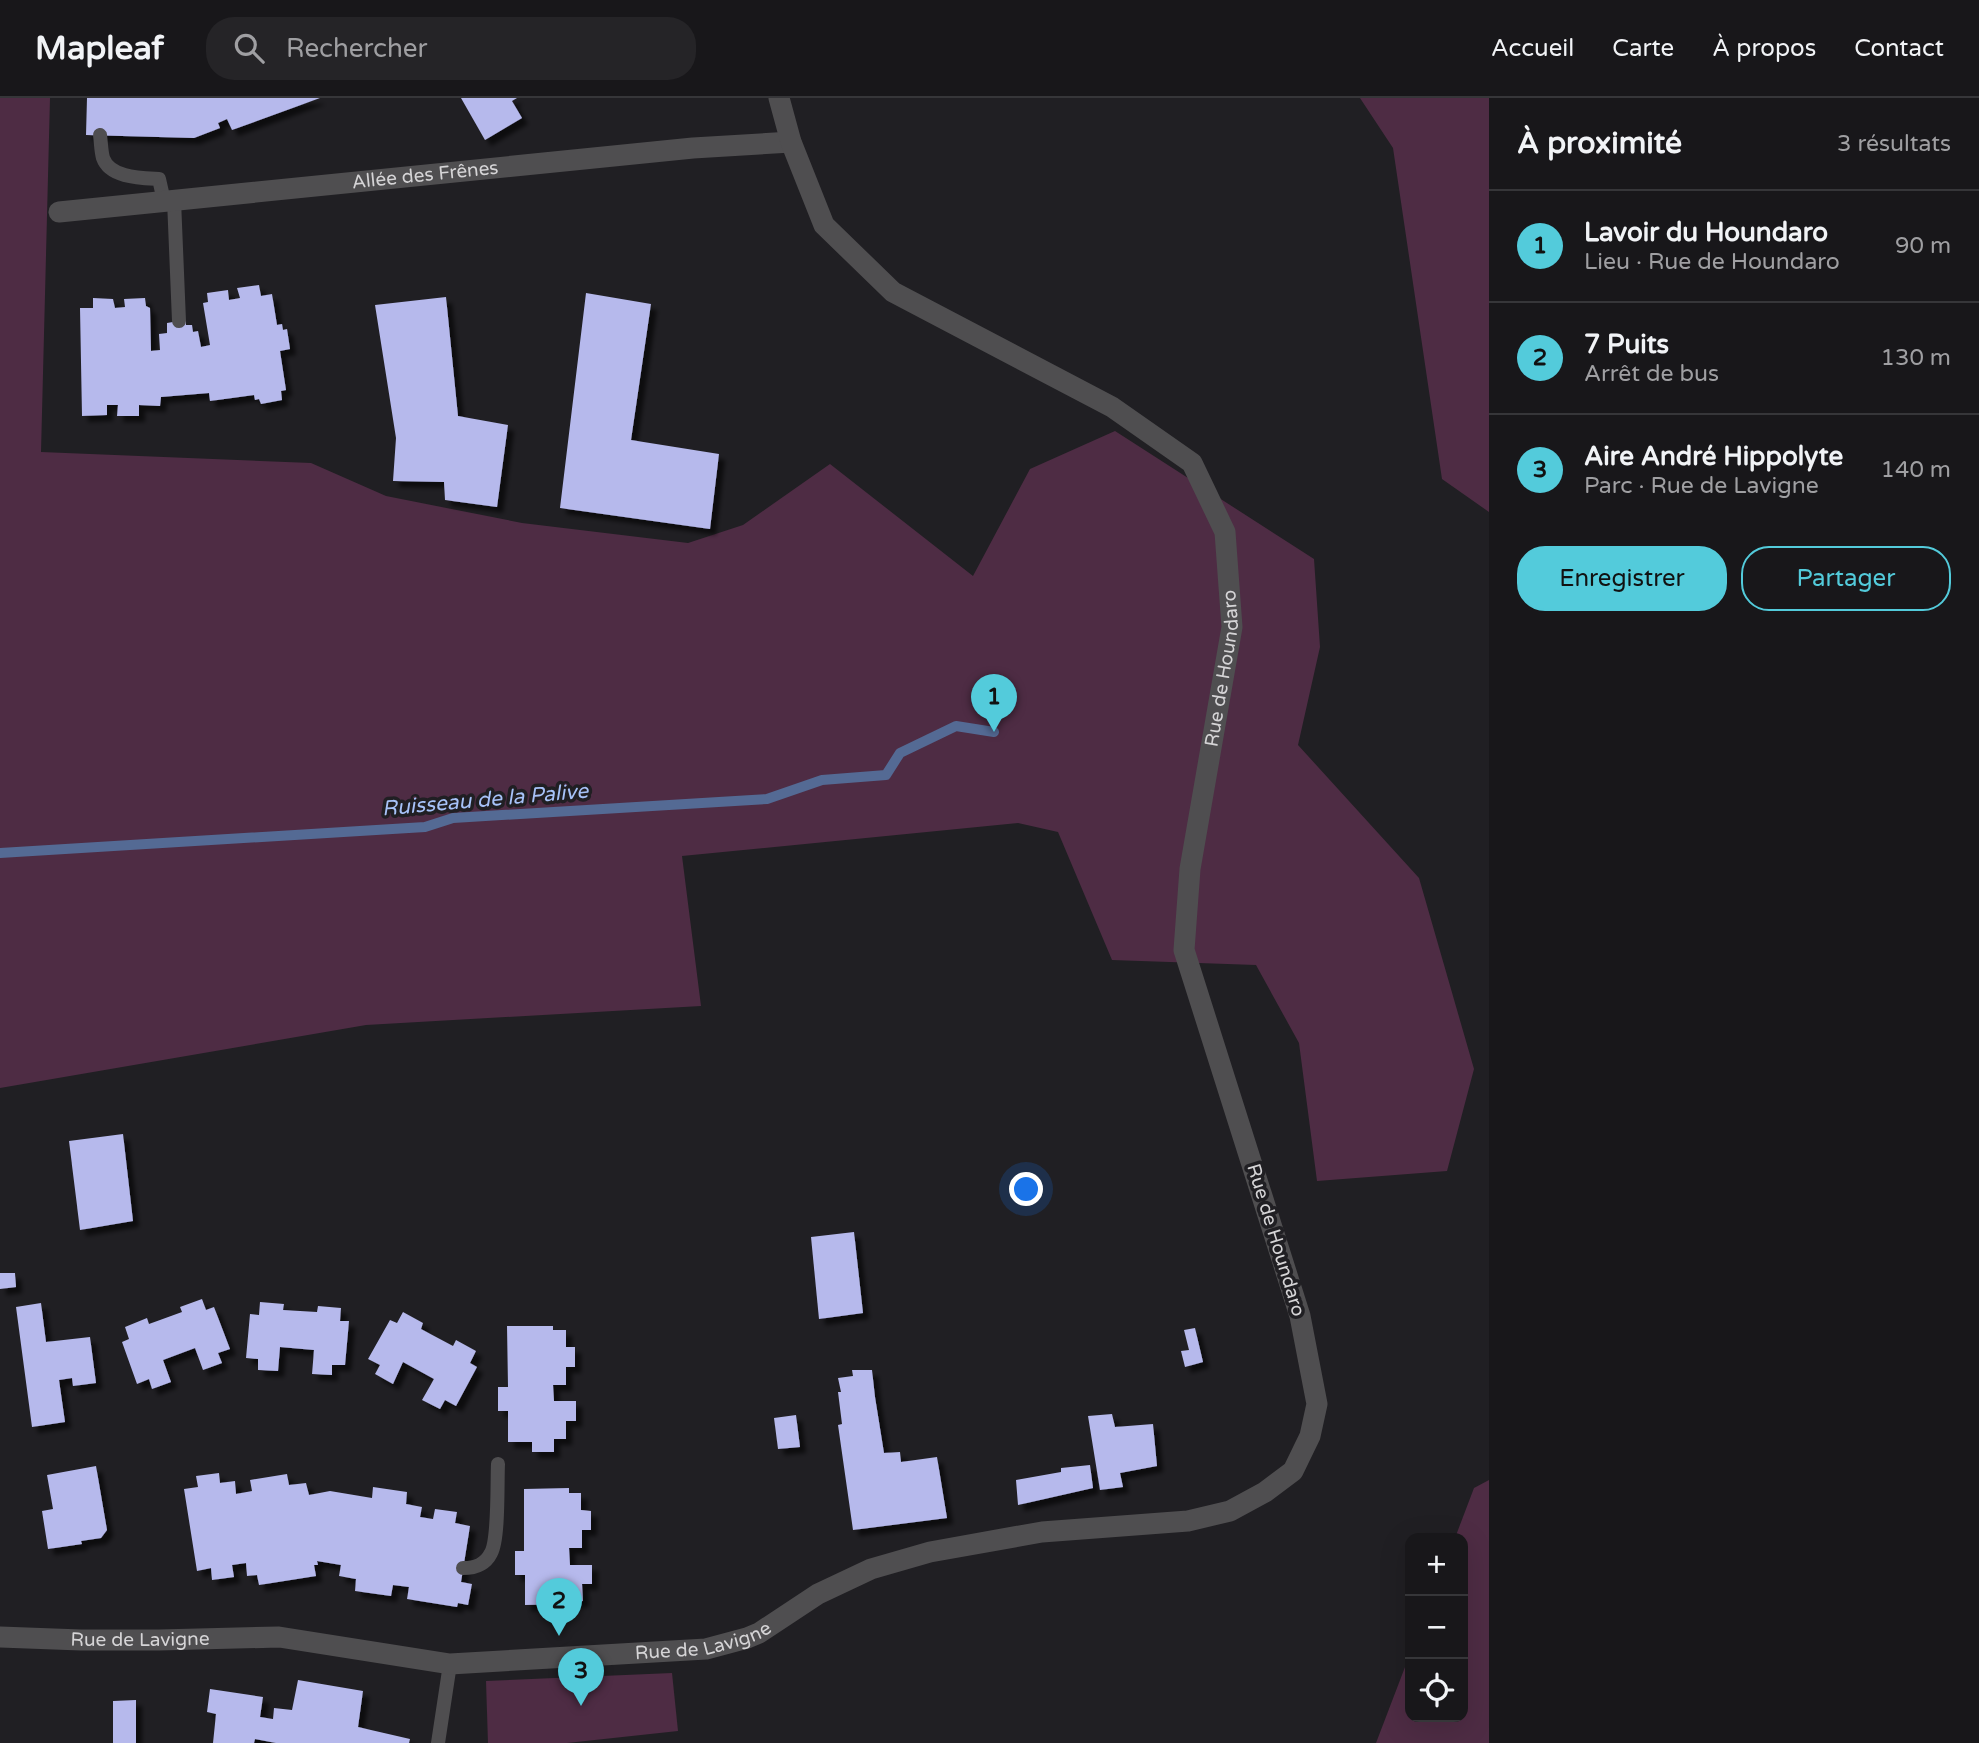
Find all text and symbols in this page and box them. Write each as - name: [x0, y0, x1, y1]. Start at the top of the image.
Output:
- search box: [206, 17, 696, 80]
- text: Mapleaf: [35, 29, 164, 68]
- icon: search: [230, 29, 268, 67]
- text: Rechercher: [286, 33, 427, 64]
- text: Accueil: [1491, 34, 1574, 63]
- text: Carte: [1612, 34, 1674, 63]
- text: À propos: [1712, 34, 1816, 63]
- text: Contact: [1854, 34, 1944, 63]
- text: À proximité: [1517, 125, 1682, 162]
- text: 3 résultats: [1837, 130, 1951, 158]
- street label: Allée des Frênes: [351, 157, 499, 193]
- text: Lavoir du Houndaro: [1584, 217, 1828, 248]
- text: 1: [1533, 232, 1547, 260]
- text: 90 m: [1895, 232, 1951, 260]
- text: Lieu · Rue de Houndaro: [1584, 248, 1840, 276]
- text: 7 Puits: [1584, 329, 1669, 360]
- text: 2: [1533, 344, 1547, 372]
- text: 130 m: [1881, 344, 1951, 372]
- text: Arrêt de bus: [1584, 360, 1719, 388]
- text: Aire André Hippolyte: [1584, 441, 1843, 472]
- text: 3: [1533, 456, 1547, 484]
- text: 140 m: [1881, 456, 1951, 484]
- text: Parc · Rue de Lavigne: [1584, 472, 1819, 500]
- button: Enregistrer: [1517, 546, 1727, 611]
- button: Partager: [1741, 546, 1951, 611]
- street label: Rue de Houndaro: [1200, 589, 1243, 748]
- pin: 1: [971, 674, 1017, 732]
- water label: Ruisseau de la Palive: [381, 778, 590, 821]
- street label: Rue de Houndaro: [1242, 1161, 1310, 1319]
- your location: [1009, 1172, 1043, 1206]
- map controls: [1405, 1533, 1468, 1722]
- button: +: [1405, 1533, 1468, 1596]
- pin: 2: [536, 1578, 582, 1636]
- button: −: [1405, 1596, 1468, 1659]
- street label: Rue de Lavigne: [634, 1617, 775, 1664]
- street label: Rue de Lavigne: [70, 1628, 210, 1651]
- pin: 3: [558, 1648, 604, 1706]
- button: locate: [1405, 1659, 1468, 1722]

